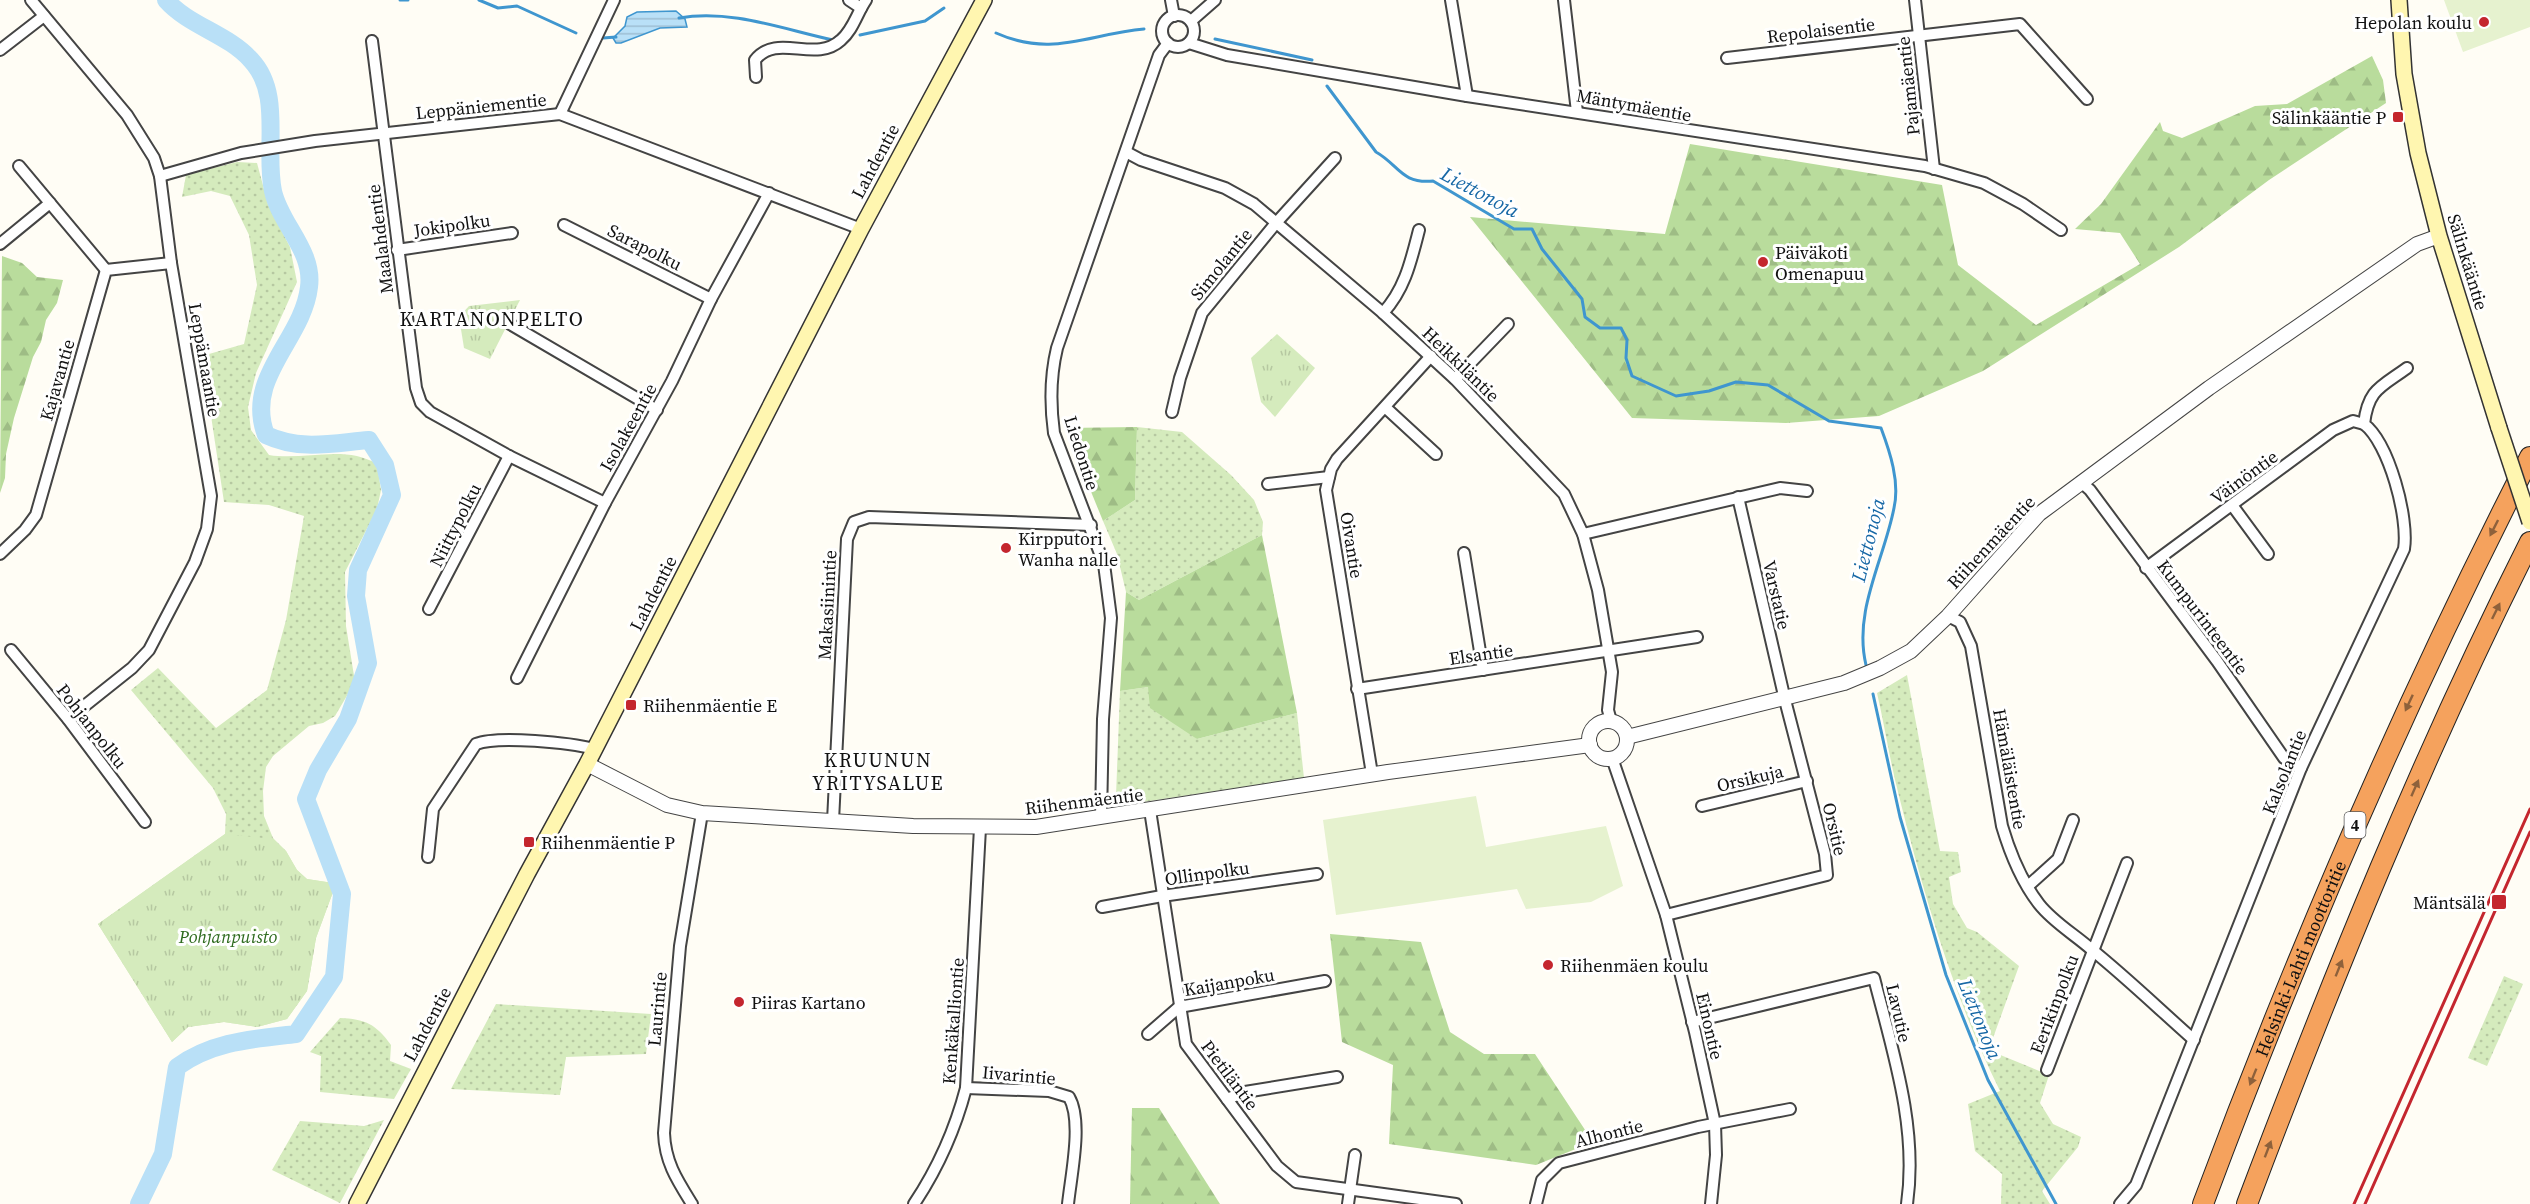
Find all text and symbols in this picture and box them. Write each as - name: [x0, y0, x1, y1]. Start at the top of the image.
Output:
- place label: Hepolan koulu: [2354, 10, 2472, 35]
- street label: Repolaisentie: [1766, 11, 1876, 49]
- marker: Hepolan koulu: [2477, 15, 2491, 29]
- street label: Pajamäentie: [1890, 35, 1926, 137]
- street label: Mäntymäentie: [1574, 83, 1694, 127]
- street label: Leppäniementie: [414, 87, 548, 125]
- place label: Sälinkääntie P: [2272, 105, 2386, 130]
- marker: Sälinkääntie P: [2391, 110, 2405, 124]
- street label: Lahdentie: [845, 119, 905, 203]
- water label: Liettonoja: [1435, 159, 1525, 225]
- street label: Maalahdentie: [361, 183, 399, 295]
- street label: Jokipolku: [411, 207, 492, 243]
- street label: Sälinkääntie: [2442, 211, 2494, 313]
- street label: Sarapolku: [604, 218, 686, 276]
- street label: Simolantie: [1184, 223, 1258, 305]
- place label: Päiväkoti Omenapuu: [1775, 240, 1864, 286]
- marker: Päiväkoti Omenapuu: [1756, 255, 1770, 269]
- street label: Leppämaantie: [183, 301, 227, 419]
- district label: KARTANONPELTO: [400, 305, 584, 333]
- street label: Heikkiläntie: [1417, 321, 1505, 407]
- street label: Kajavantie: [33, 336, 81, 424]
- street label: Isolakeentie: [593, 378, 663, 476]
- street label: Liedontie: [1058, 413, 1106, 493]
- street label: Väinöntie: [2205, 444, 2283, 510]
- street label: Niittypolku: [423, 479, 487, 571]
- street label: Riihenmäentie: [1941, 490, 2041, 594]
- water label: Liettonoja: [1844, 495, 1892, 586]
- street label: Oivantie: [1334, 510, 1370, 580]
- one-way arrow: [2490, 519, 2499, 536]
- place label: Kirpputori Wanha nalle: [1018, 526, 1118, 572]
- marker: Kirpputori Wanha nalle: [999, 541, 1013, 555]
- street label: Makasiinintie: [812, 549, 842, 661]
- street label: Lahdentie: [623, 551, 683, 635]
- street label: Kumpurinteentie: [2151, 554, 2255, 680]
- street label: Varstatie: [1757, 558, 1797, 632]
- one-way arrow: [2491, 602, 2501, 619]
- street label: Elsantie: [1447, 637, 1515, 671]
- street label: Pohjanpolku: [51, 678, 133, 774]
- place label: Riihenmäentie E: [643, 693, 777, 718]
- one-way arrow: [2405, 695, 2414, 712]
- marker: Riihenmäentie E: [624, 698, 638, 712]
- street label: Hämäläistentie: [1987, 707, 2033, 831]
- street label: Kalsolantie: [2256, 726, 2312, 818]
- district label: KRUUNUN YRITYSALUE: [812, 746, 944, 797]
- street label: Orsikuja: [1714, 758, 1787, 798]
- one-way arrow: [2411, 779, 2420, 797]
- street label: Riihenmäentie: [1023, 781, 1145, 821]
- street label: Orsitie: [1817, 800, 1853, 858]
- road number: 4: [2344, 812, 2366, 838]
- place label: Riihenmäentie P: [541, 830, 675, 855]
- marker: Riihenmäentie P: [522, 835, 536, 849]
- street label: Ollinpolku: [1163, 855, 1251, 891]
- street label: Helsinki-Lahti moottoritie: [2248, 856, 2352, 1060]
- place label: Mäntsälä: [2413, 890, 2487, 915]
- marker: Mäntsälä: [2490, 893, 2508, 911]
- park label: Pohjanpuisto: [178, 924, 278, 949]
- street label: Eerikinpolku: [2024, 951, 2084, 1057]
- place label: Riihenmäen koulu: [1560, 953, 1708, 978]
- street label: Kenkäkalliontie: [936, 957, 970, 1085]
- marker: Riihenmäen koulu: [1541, 958, 1555, 972]
- one-way arrow: [2334, 958, 2344, 976]
- street label: Kaijanpoku: [1182, 962, 1276, 1002]
- street label: Laurintie: [641, 971, 673, 1047]
- water label: Liettonoja: [1951, 973, 2009, 1064]
- street label: Lavutie: [1880, 981, 1918, 1045]
- street label: Lahdentie: [397, 982, 457, 1066]
- place label: Piiras Kartano: [751, 990, 866, 1015]
- street label: Einontie: [1690, 990, 1730, 1062]
- marker: Piiras Kartano: [732, 995, 746, 1009]
- street label: Pietiläntie: [1195, 1035, 1265, 1115]
- street label: Iivarintie: [981, 1059, 1057, 1091]
- one-way arrow: [2248, 1068, 2258, 1086]
- street label: Alhontie: [1572, 1112, 1646, 1154]
- one-way arrow: [2263, 1140, 2273, 1158]

